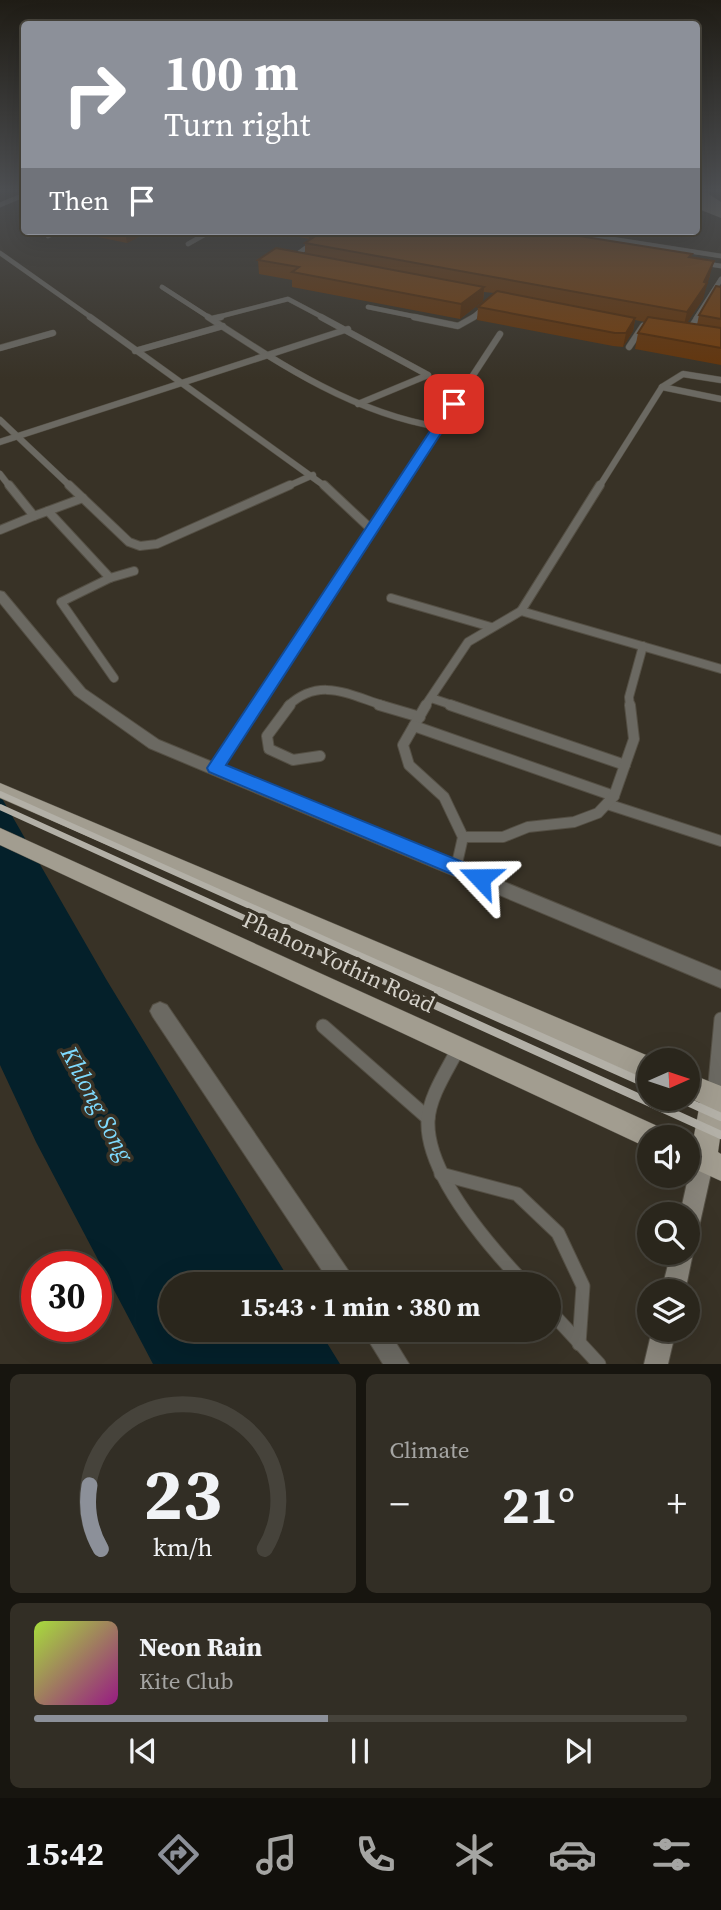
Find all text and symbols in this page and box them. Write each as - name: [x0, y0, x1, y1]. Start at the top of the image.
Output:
- text: 100 m: [164, 39, 299, 106]
- icon: right: [49, 49, 140, 140]
- text: Turn right: [164, 103, 310, 147]
- icon: arrive: [123, 182, 161, 220]
- text: Then: [49, 183, 109, 219]
- pin: [424, 374, 484, 434]
- icon: arrive: [435, 385, 473, 423]
- position arrow: [443, 841, 517, 915]
- street label: Phahon Yothin Road: [238, 903, 440, 1021]
- water label: Khlong Song: [53, 1039, 142, 1169]
- north arrow: [637, 1048, 700, 1111]
- map controls: [637, 1048, 700, 1342]
- button: sound: [637, 1125, 700, 1188]
- button: search: [637, 1202, 700, 1265]
- speed limit sign: 30: [21, 1251, 112, 1342]
- button: layers: [637, 1279, 700, 1342]
- text: 15:43 · 1 min · 380 m: [240, 1289, 480, 1325]
- text: Climate: [390, 1434, 469, 1466]
- text: 23: [143, 1445, 222, 1544]
- text: 21°: [502, 1469, 575, 1540]
- text: −: [390, 1478, 410, 1530]
- text: +: [667, 1478, 687, 1530]
- text: km/h: [153, 1530, 213, 1564]
- text: Neon Rain: [139, 1629, 262, 1665]
- text: Kite Club: [139, 1665, 234, 1697]
- icon: previous: [124, 1732, 162, 1770]
- icon: pause: [341, 1732, 379, 1770]
- icon: next: [559, 1732, 597, 1770]
- icon: directions: [154, 1830, 203, 1879]
- icon: music: [252, 1830, 301, 1879]
- icon: phone: [351, 1830, 400, 1879]
- icon: climate: [450, 1830, 499, 1879]
- icon: car: [548, 1830, 597, 1879]
- icon: filters: [647, 1830, 696, 1879]
- text: 15:42: [25, 1832, 104, 1876]

